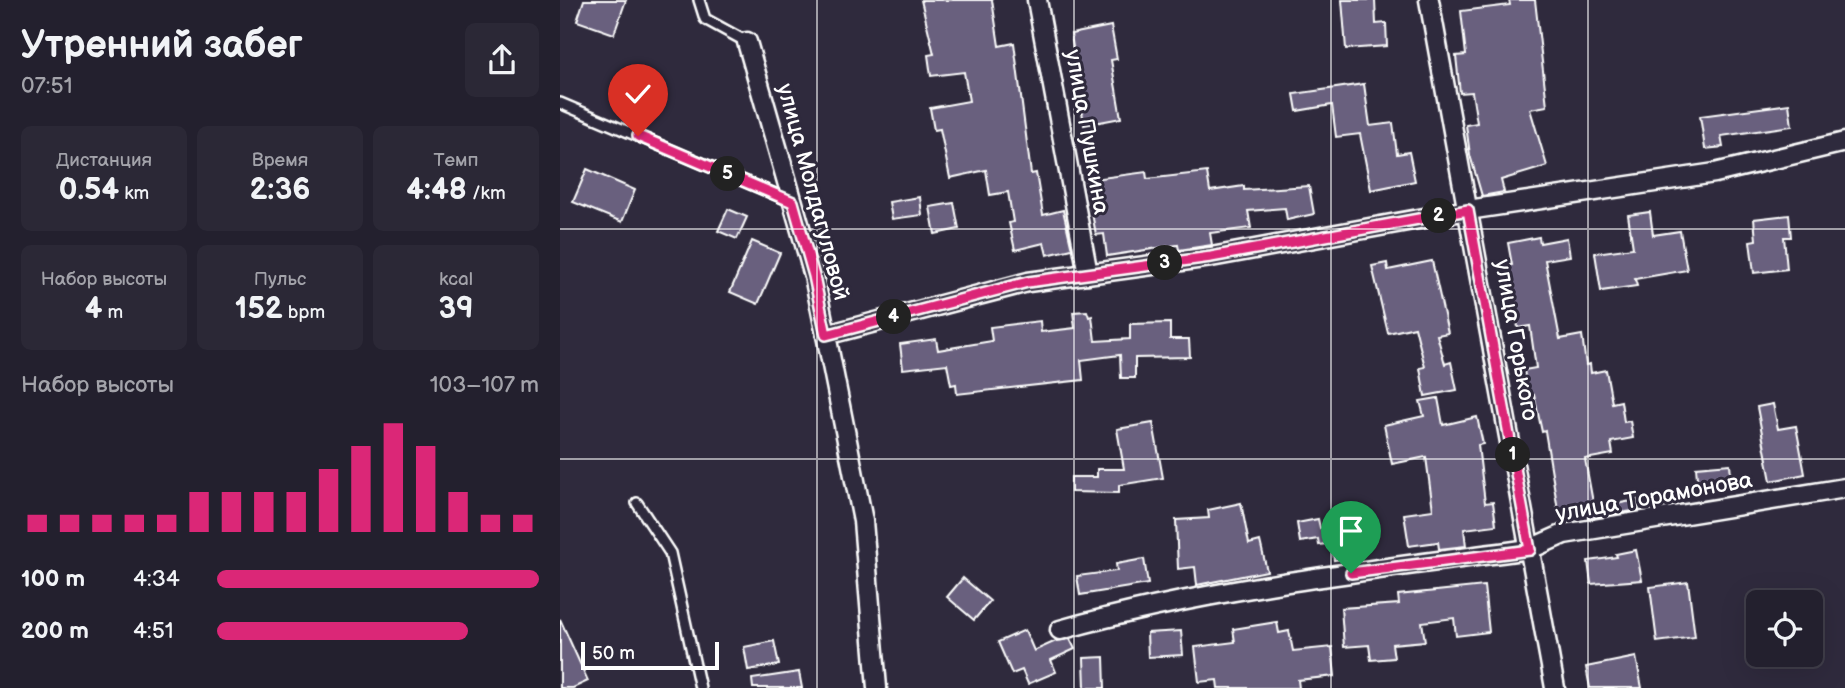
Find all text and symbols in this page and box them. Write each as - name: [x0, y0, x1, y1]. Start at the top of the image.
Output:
- text: Утренний забег: [21, 23, 303, 68]
- button: share: [465, 23, 539, 97]
- street label: улица Пушкина: [1059, 47, 1115, 217]
- pin: [608, 64, 668, 136]
- text: 07:51: [21, 72, 73, 100]
- icon: check: [619, 75, 657, 113]
- street label: улица Молдагуловой: [771, 81, 855, 303]
- text: Дистанция: [56, 149, 152, 172]
- text: Время: [252, 149, 308, 172]
- text: Темп: [433, 149, 479, 172]
- pin: 5: [710, 156, 746, 192]
- text: 5: [722, 162, 733, 185]
- text: 0.54: [59, 172, 119, 208]
- text: 2:36: [250, 172, 310, 208]
- text: 4:48: [406, 172, 467, 208]
- text: km: [119, 182, 149, 205]
- text: /km: [467, 182, 506, 205]
- pin: 2: [1422, 198, 1456, 234]
- text: 2: [1433, 204, 1444, 227]
- pin: 3: [1148, 246, 1182, 280]
- text: 3: [1159, 251, 1170, 274]
- street label: улица Горького: [1488, 257, 1544, 423]
- text: Набор высоты: [41, 268, 167, 291]
- text: Пульс: [254, 268, 306, 291]
- text: kcal: [439, 268, 473, 291]
- text: 4: [85, 291, 102, 327]
- text: 152: [235, 291, 283, 327]
- text: 39: [438, 291, 474, 327]
- pin: 4: [876, 300, 912, 334]
- text: m: [102, 301, 123, 324]
- text: bpm: [283, 301, 325, 324]
- text: 4: [888, 305, 899, 328]
- text: Набор высоты: [21, 371, 174, 399]
- text: 103–107 m: [430, 371, 539, 399]
- pin: 1: [1496, 438, 1530, 472]
- text: 1: [1509, 443, 1517, 466]
- street label: улица Торамонова: [1553, 466, 1755, 528]
- pin: [1321, 501, 1381, 573]
- icon: arrive: [1332, 512, 1370, 550]
- text: 100 m: [21, 565, 85, 593]
- text: 4:34: [133, 565, 180, 593]
- map controls: [1746, 590, 1823, 667]
- button: locate: [1746, 590, 1823, 667]
- text: 200 m: [21, 617, 89, 645]
- text: 4:51: [133, 617, 174, 645]
- scale bar: [581, 639, 719, 671]
- text: 50 m: [592, 642, 635, 665]

